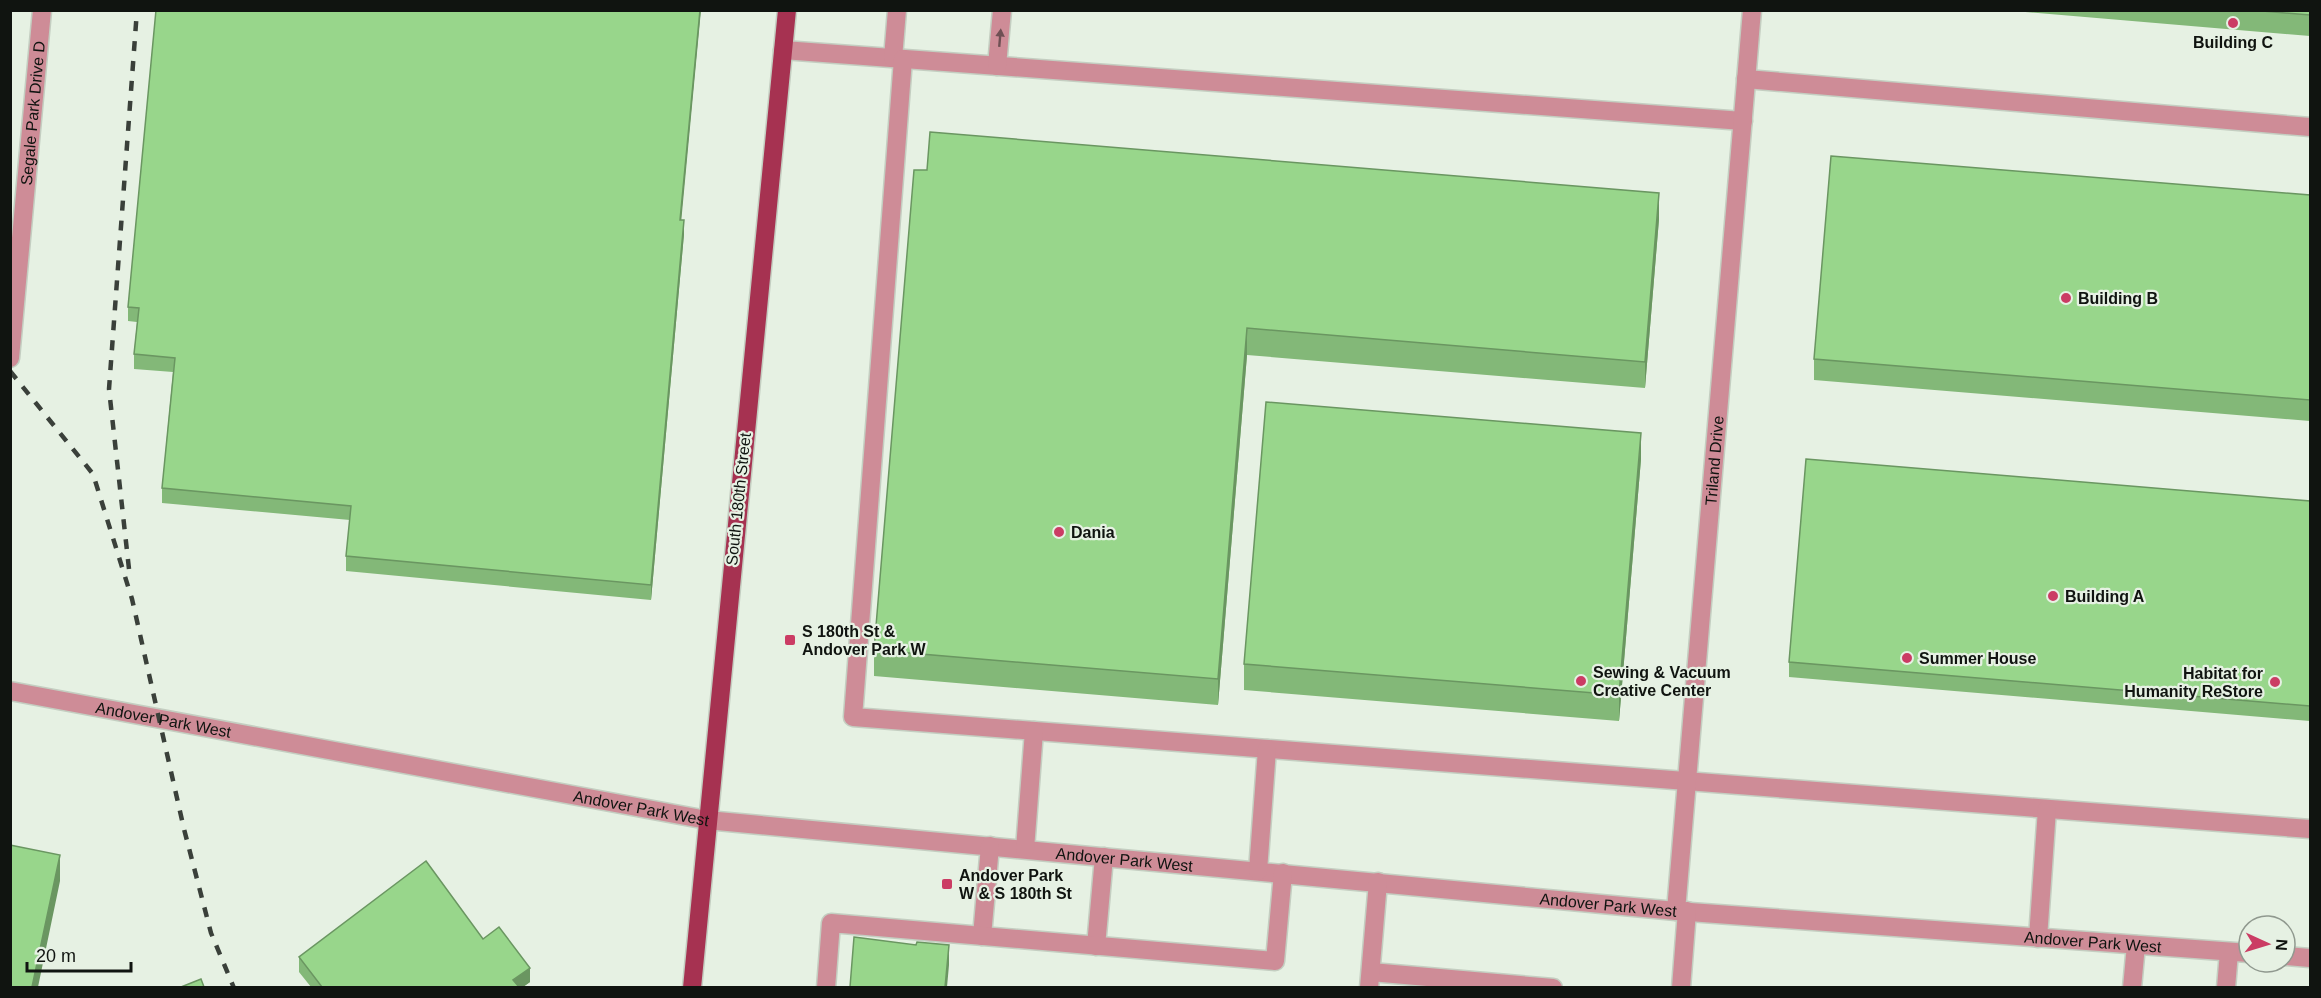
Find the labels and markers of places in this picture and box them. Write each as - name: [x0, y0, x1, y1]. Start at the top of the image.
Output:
- marker: Building C: [2226, 16, 2240, 30]
- place label: Building C: [2193, 34, 2273, 51]
- place label: Building B: [2078, 290, 2158, 307]
- marker: Building B: [2059, 291, 2073, 305]
- place label: Dania: [1071, 524, 1115, 541]
- marker: Dania: [1052, 525, 1066, 539]
- place label: Building A: [2065, 588, 2145, 605]
- marker: Building A: [2046, 589, 2060, 603]
- place label: S 180th St & Andover Park W: [802, 623, 926, 658]
- marker: S 180th St & Andover Park W: [783, 633, 797, 647]
- place label: Summer House: [1919, 650, 2036, 667]
- marker: Summer House: [1900, 651, 1914, 665]
- place label: Sewing & Vacuum Creative Center: [1593, 664, 1731, 699]
- place label: Habitat for Humanity ReStore: [2124, 665, 2263, 700]
- marker: Sewing & Vacuum Creative Center: [1574, 674, 1588, 688]
- marker: Habitat for Humanity ReStore: [2268, 675, 2282, 689]
- place label: Andover Park W & S 180th St: [959, 867, 1073, 902]
- marker: Andover Park W & S 180th St: [940, 877, 954, 891]

